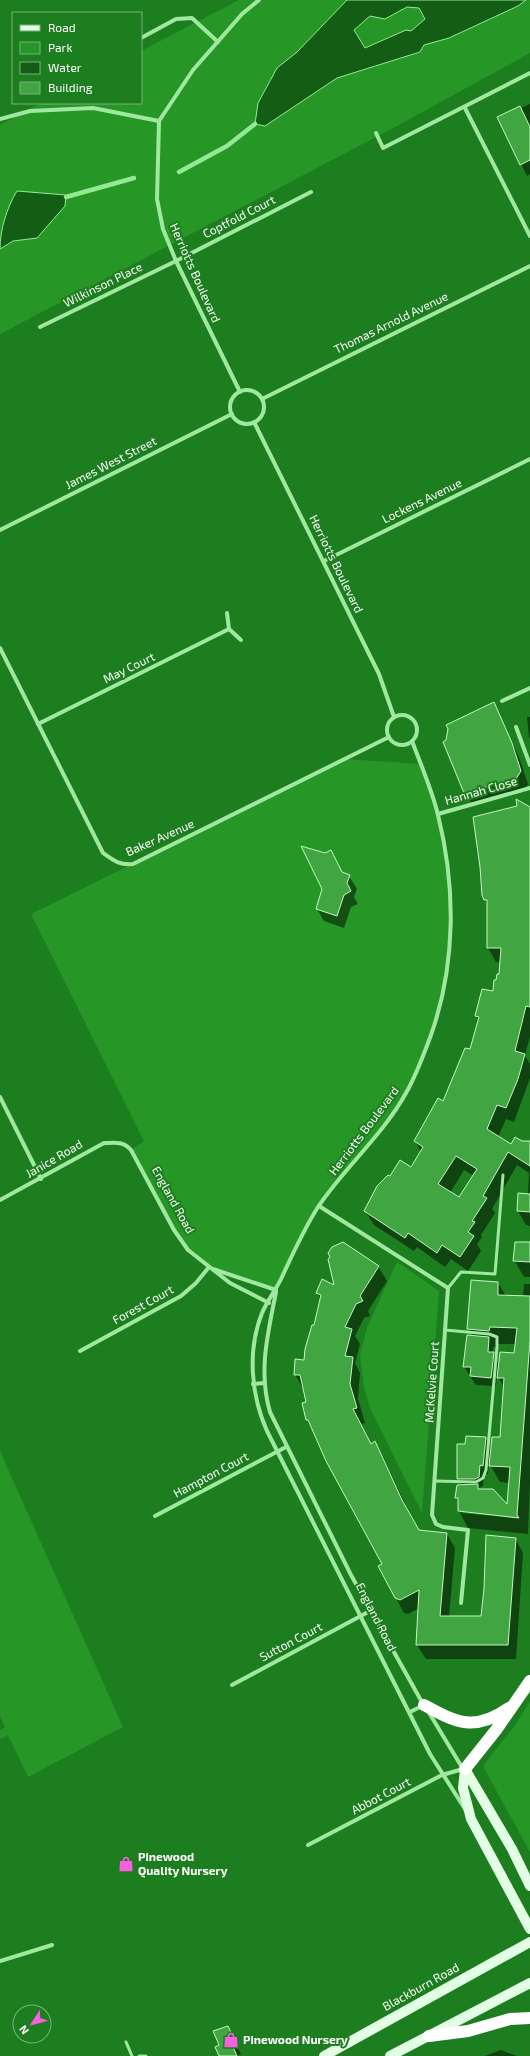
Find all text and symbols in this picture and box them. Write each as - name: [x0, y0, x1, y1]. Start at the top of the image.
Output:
- legend: [12, 12, 142, 104]
- text: Road: [48, 20, 76, 34]
- text: Park: [48, 40, 73, 54]
- text: Water: [48, 60, 82, 74]
- text: Building: [48, 80, 93, 94]
- street label: Coptfold Court: [200, 192, 278, 240]
- street label: Herriotts Boulevard: [168, 221, 224, 324]
- street label: Wilkinson Place: [61, 259, 144, 309]
- street label: Thomas Arnold Avenue: [331, 288, 450, 356]
- street label: James West Street: [63, 433, 159, 491]
- street label: Lockens Avenue: [379, 475, 464, 525]
- street label: Herriotts Boulevard: [307, 512, 367, 615]
- street label: May Court: [100, 648, 157, 686]
- street label: Hannah Close: [443, 773, 518, 807]
- street label: Baker Avenue: [123, 816, 196, 858]
- street label: Herriotts Boulevard: [325, 1083, 401, 1177]
- street label: Janice Road: [23, 1136, 84, 1180]
- street label: England Road: [150, 1163, 198, 1236]
- street label: Forest Court: [110, 1281, 176, 1327]
- street label: McKelvie Court: [421, 1340, 441, 1423]
- street label: Hampton Court: [171, 1448, 251, 1500]
- street label: England Road: [354, 1580, 400, 1653]
- street label: Sutton Court: [257, 1619, 325, 1664]
- street label: Abbot Court: [349, 1773, 413, 1817]
- place label: Pinewood Quality Nursery: [138, 1849, 228, 1878]
- shop icon: Pinewood Quality Nursery: [117, 1855, 135, 1873]
- street label: Blackburn Road: [380, 1959, 461, 2013]
- north arrow: [12, 2004, 52, 2044]
- text: N: [16, 2023, 31, 2037]
- shop icon: Pinewood Nursery: [222, 2031, 240, 2049]
- place label: Pinewood Nursery: [243, 2032, 348, 2047]

